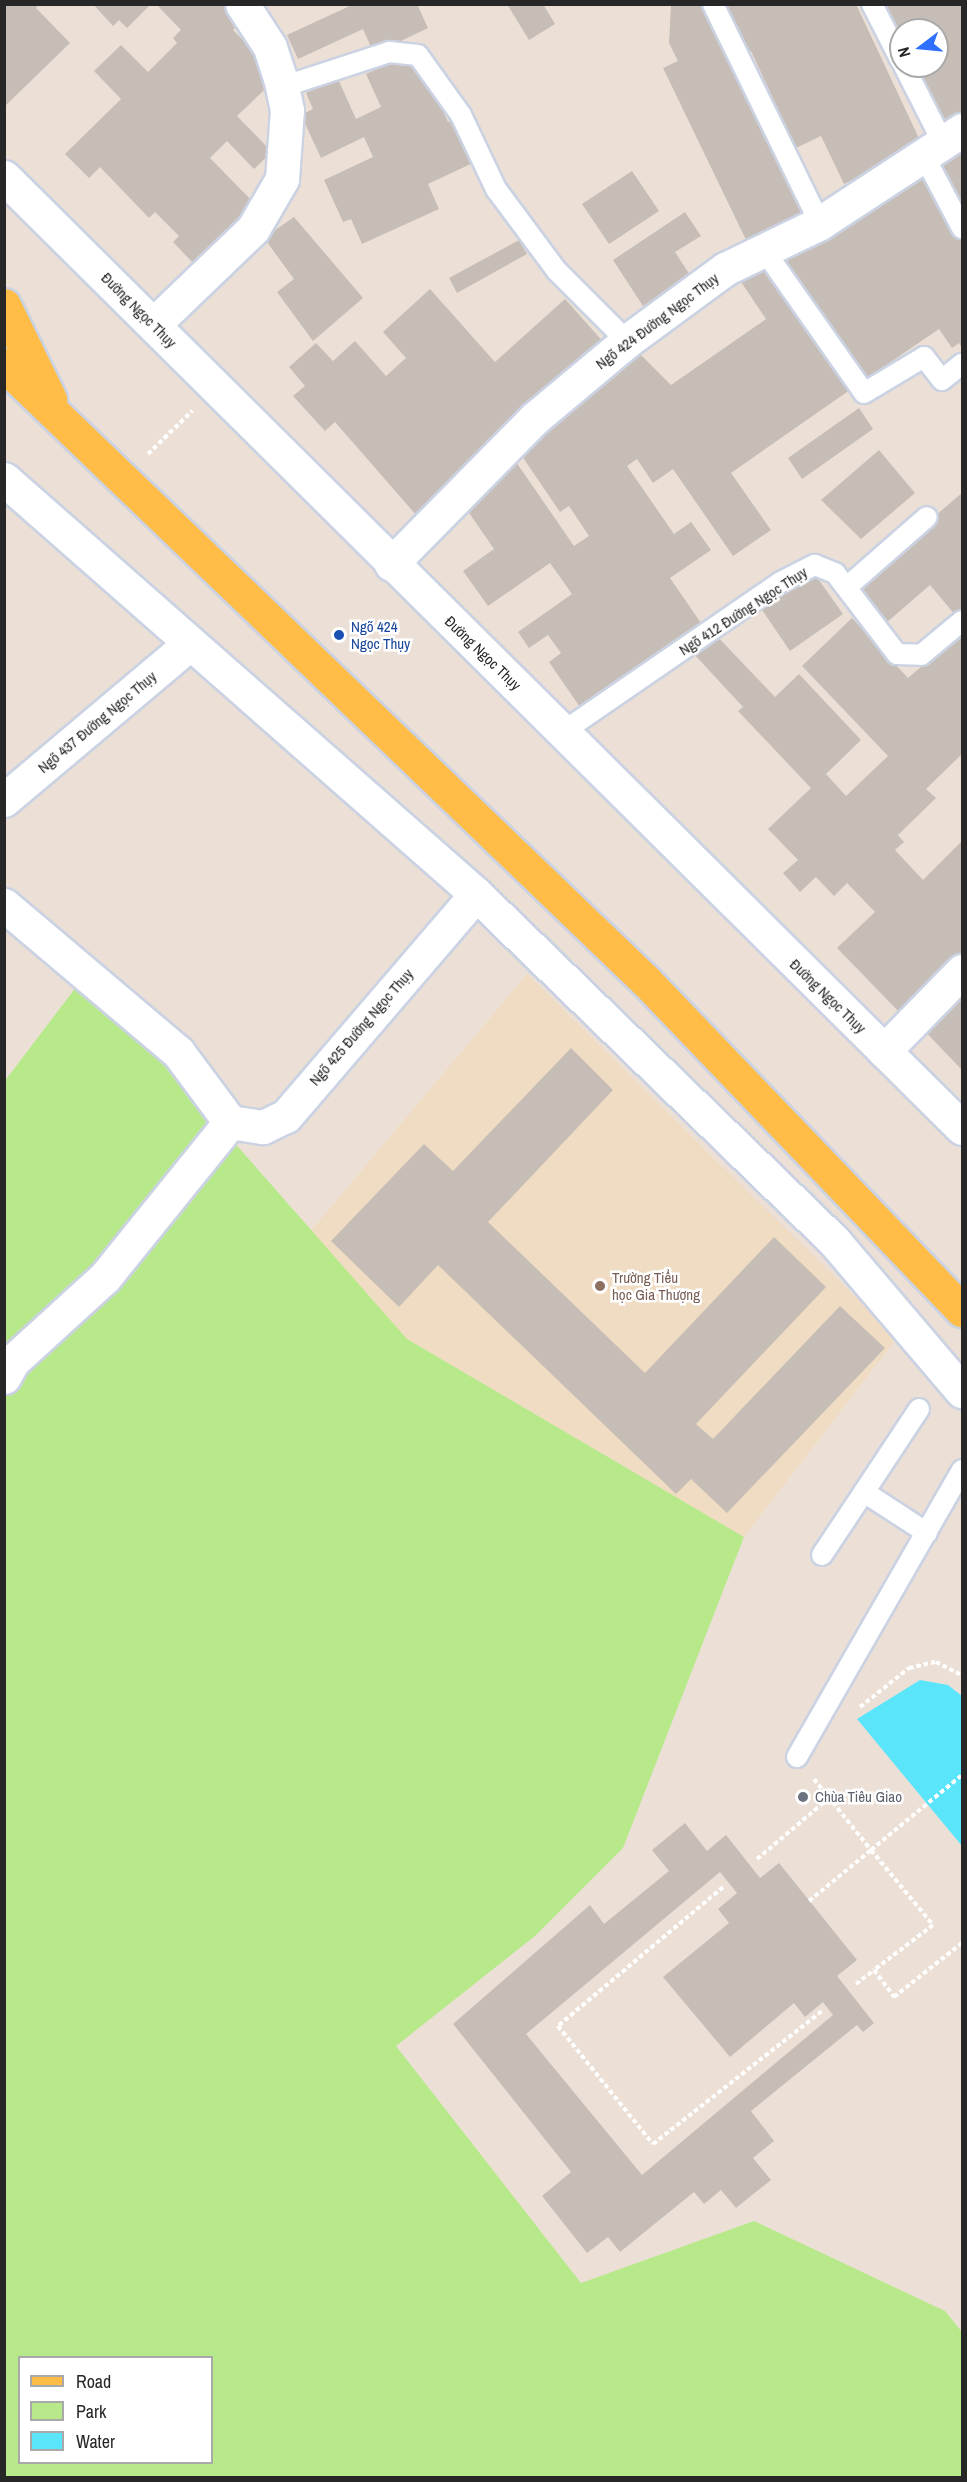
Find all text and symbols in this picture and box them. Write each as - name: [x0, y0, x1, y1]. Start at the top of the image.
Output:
- north arrow: [889, 18, 949, 78]
- text: N: [892, 45, 916, 60]
- street label: Đường Ngọc Thụy: [98, 269, 180, 351]
- street label: Ngõ 424 Đường Ngọc Thụy: [592, 269, 722, 373]
- street label: Ngõ 412 Đường Ngọc Thụy: [676, 563, 810, 659]
- street label: Đường Ngọc Thụy: [441, 612, 525, 694]
- place label: Ngõ 424 Ngọc Thụy: [351, 617, 410, 652]
- marker: Ngõ 424 Ngọc Thụy: [332, 628, 346, 642]
- street label: Ngõ 437 Đường Ngọc Thụy: [34, 667, 160, 777]
- street label: Đường Ngọc Thụy: [786, 955, 870, 1037]
- street label: Ngõ 425 Đường Ngọc Thụy: [305, 965, 417, 1089]
- place label: Trường Tiểu học Gia Thượng: [612, 1268, 700, 1303]
- marker: Trường Tiểu học Gia Thượng: [593, 1279, 607, 1293]
- place label: Chùa Tiêu Giao: [815, 1788, 902, 1806]
- marker: Chùa Tiêu Giao: [796, 1790, 810, 1804]
- legend: [18, 2356, 213, 2464]
- text: Road: [76, 2369, 111, 2394]
- text: Park: [76, 2399, 106, 2424]
- text: Water: [76, 2429, 115, 2454]

